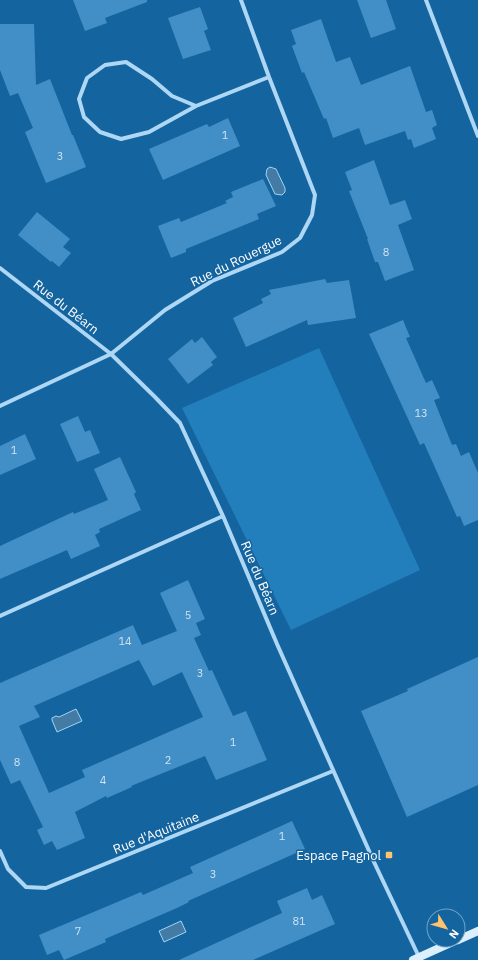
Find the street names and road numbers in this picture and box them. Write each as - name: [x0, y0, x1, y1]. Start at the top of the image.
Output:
- street label: Rue du Rouergue: [187, 232, 285, 290]
- street label: Rue du Béarn: [30, 276, 102, 338]
- street label: Rue du Béarn: [237, 538, 283, 618]
- street label: Rue d'Aquitaine: [110, 808, 202, 858]

